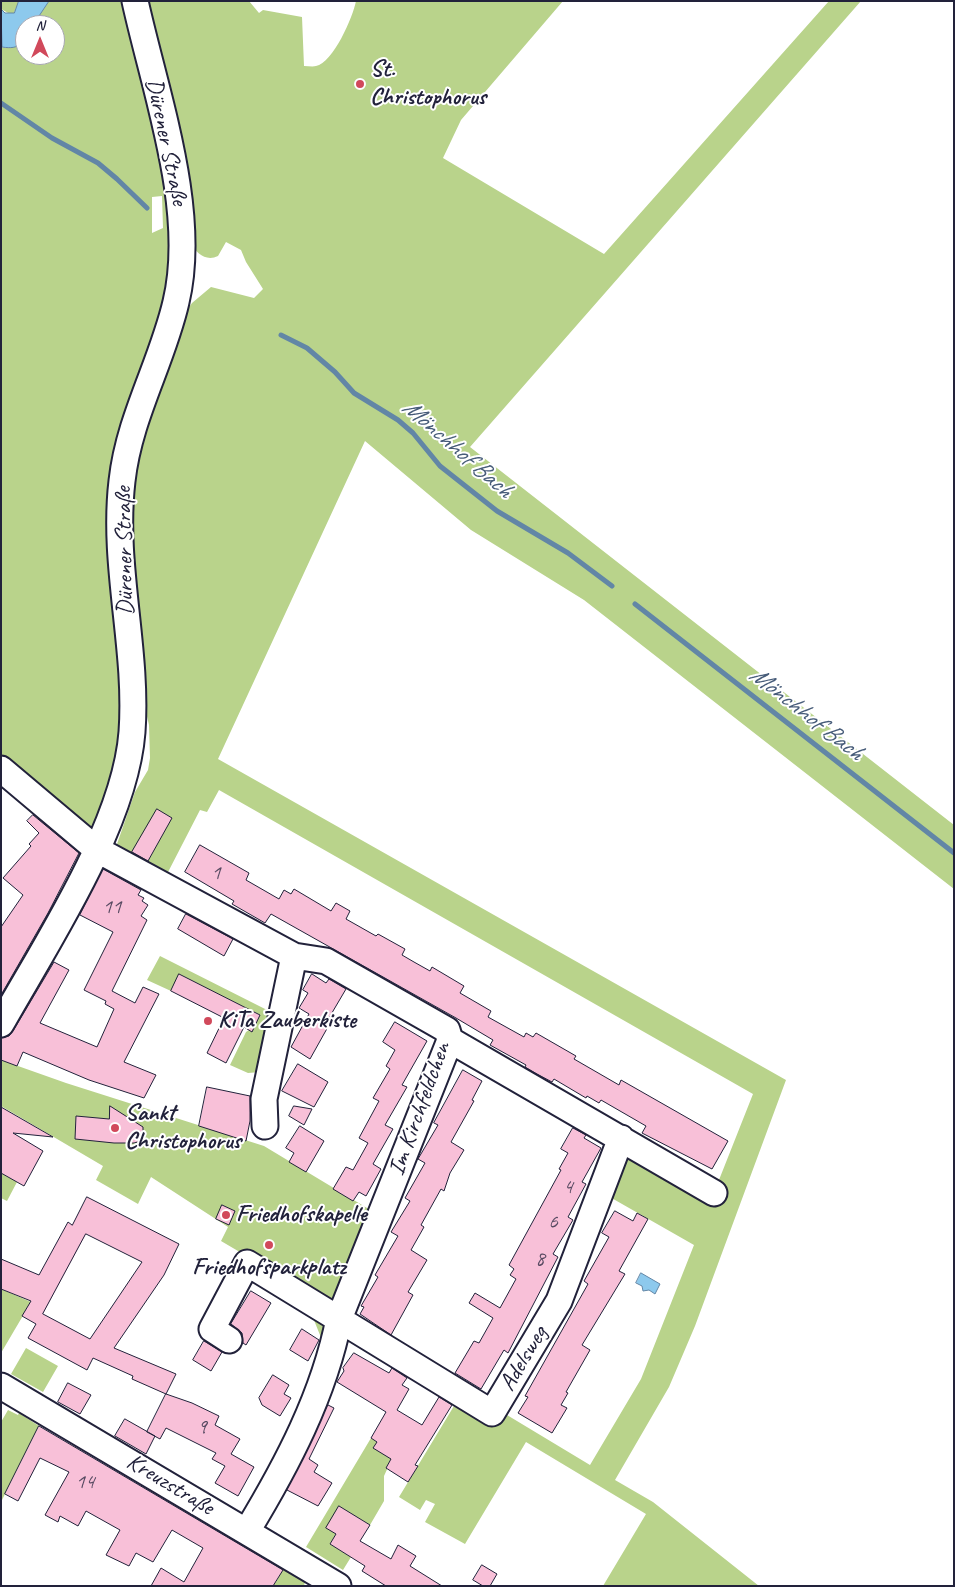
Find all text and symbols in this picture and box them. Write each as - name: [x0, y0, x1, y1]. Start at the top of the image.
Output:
- north arrow: [15, 15, 65, 65]
- text: N: [36, 17, 44, 34]
- place label: St. Christophorus: [370, 56, 486, 112]
- street label: Dürener Straße: [139, 76, 193, 208]
- marker: St. Christophorus: [354, 78, 366, 90]
- water label: Mönchhof Bach: [396, 393, 518, 505]
- street label: Dürener Straße: [109, 486, 141, 616]
- water label: Mönchhof Bach: [743, 660, 869, 768]
- house number: 1: [211, 860, 221, 886]
- house number: 11: [103, 894, 121, 920]
- place label: KiTa Zauberkiste: [218, 1007, 356, 1035]
- marker: KiTa Zauberkiste: [202, 1015, 214, 1027]
- street label: Im Kirchfeldchen: [383, 1038, 457, 1180]
- place label: Sankt Christophorus: [125, 1100, 241, 1156]
- marker: Sankt Christophorus: [109, 1122, 121, 1134]
- house number: 4: [563, 1174, 573, 1200]
- place label: Friedhofskapelle: [236, 1201, 367, 1229]
- marker: Friedhofskapelle: [220, 1209, 232, 1221]
- house number: 6: [548, 1209, 558, 1235]
- marker: Friedhofsparkplatz: [263, 1239, 275, 1251]
- house number: 8: [535, 1246, 545, 1272]
- place label: Friedhofsparkplatz: [192, 1254, 346, 1282]
- street label: Adelsweg: [494, 1321, 554, 1397]
- house number: 9: [197, 1414, 207, 1440]
- street label: Kreuzstraße: [121, 1448, 219, 1522]
- house number: 14: [76, 1469, 94, 1495]

